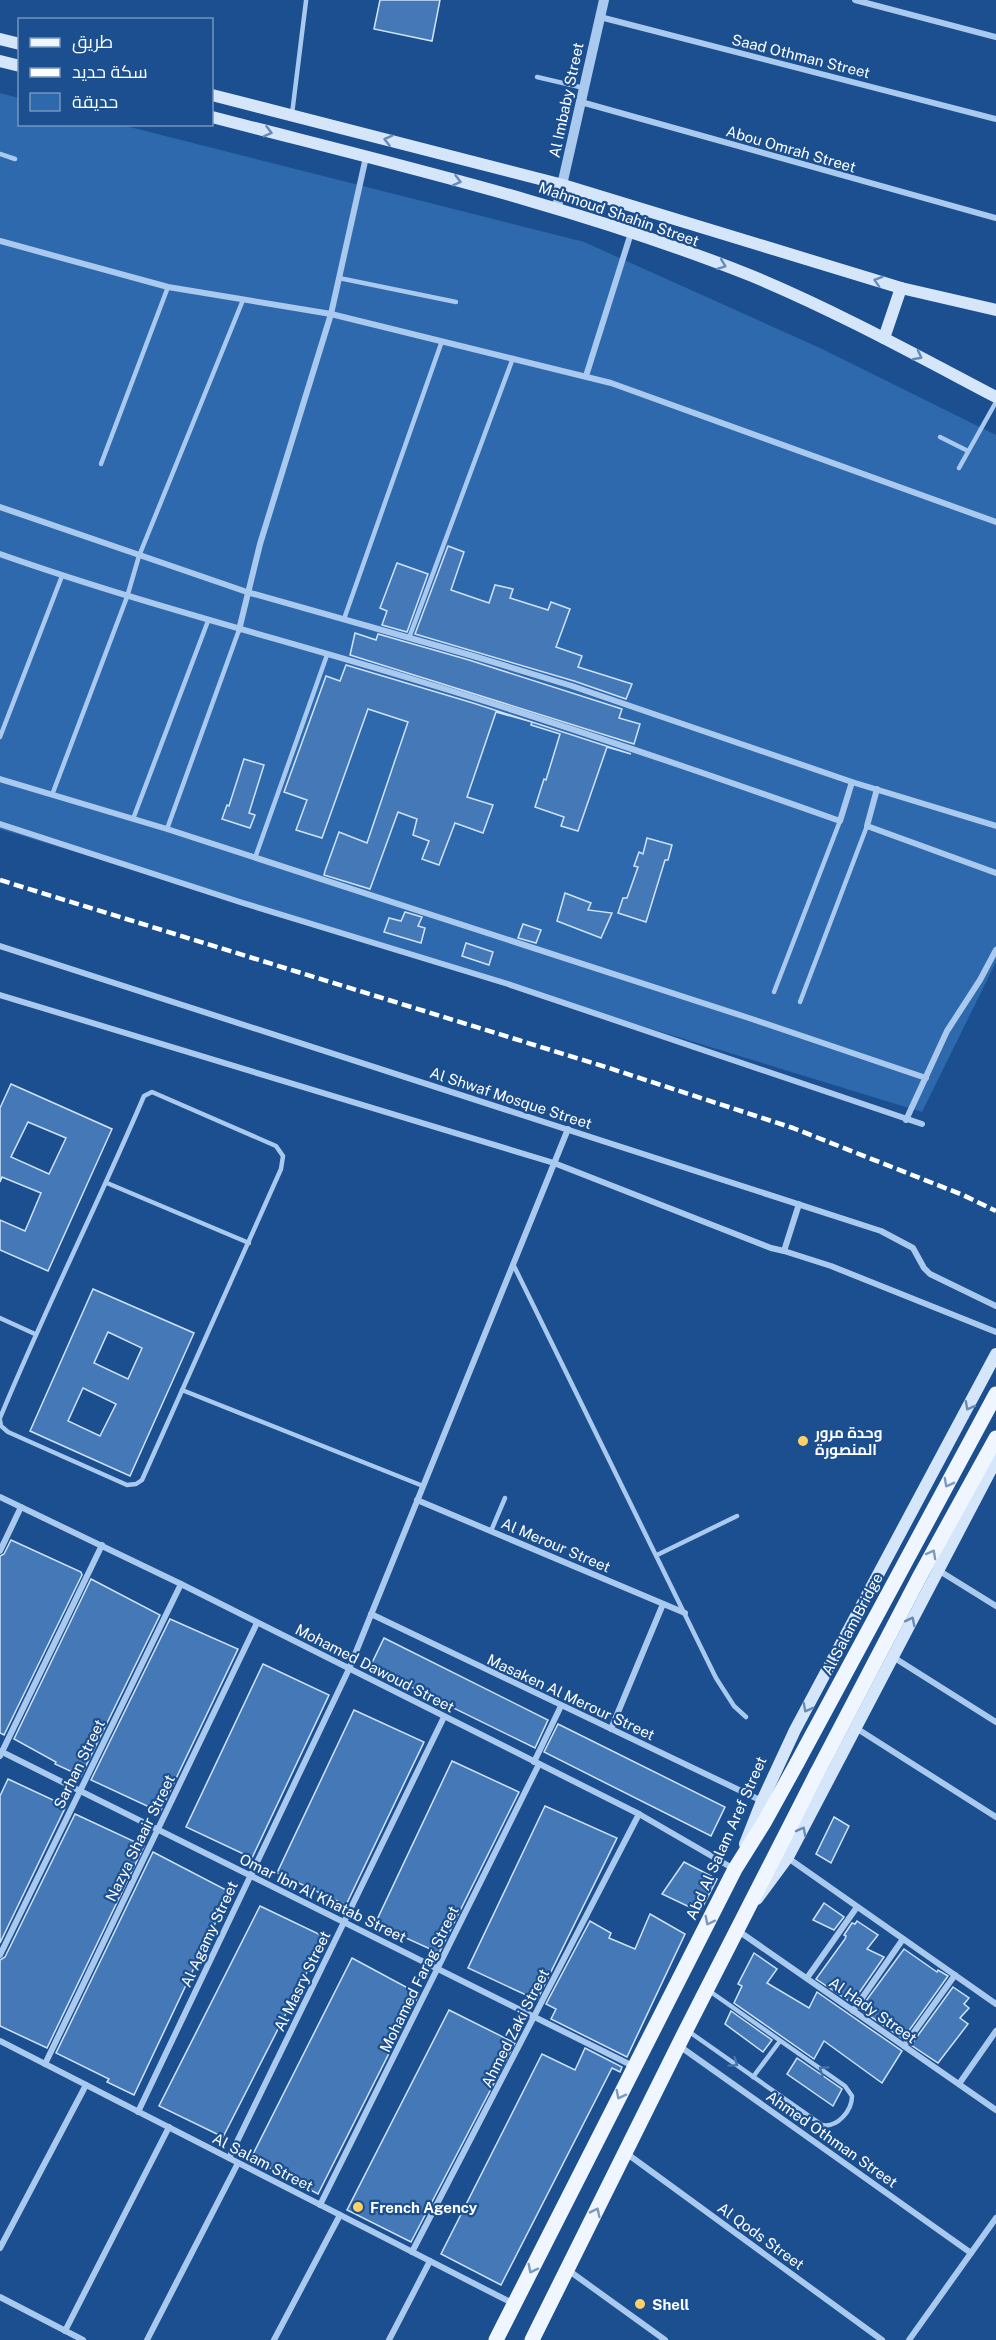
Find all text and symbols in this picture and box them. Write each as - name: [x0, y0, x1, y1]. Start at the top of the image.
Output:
- legend: [18, 18, 213, 126]
- text: طريق: [72, 31, 113, 54]
- street label: Saad Othman Street: [730, 31, 872, 81]
- street label: Al Imbaby Street: [545, 41, 587, 159]
- text: سكة حديد: [72, 61, 148, 82]
- text: حديقة: [72, 91, 118, 112]
- street label: Abou Omrah Street: [724, 122, 858, 176]
- one-way arrow: [263, 124, 273, 137]
- one-way arrow: [383, 135, 393, 148]
- one-way arrow: [451, 174, 462, 186]
- street label: Mahmoud Shahin Street: [537, 179, 702, 250]
- one-way arrow: [717, 258, 727, 271]
- one-way arrow: [873, 276, 884, 288]
- one-way arrow: [912, 349, 922, 360]
- street label: Al Shwaf Mosque Street: [428, 1064, 594, 1132]
- one-way arrow: [965, 1400, 976, 1410]
- place label: وحدة مرور المنصورة: [814, 1424, 882, 1459]
- marker: وحدة مرور المنصورة: [796, 1434, 810, 1448]
- one-way arrow: [944, 1477, 955, 1487]
- street label: Al Merour Street: [499, 1514, 613, 1576]
- one-way arrow: [925, 1550, 936, 1560]
- street label: Al Salam Bridge: [818, 1570, 886, 1678]
- one-way arrow: [904, 1616, 916, 1627]
- street label: Mohamed Dawoud Street: [293, 1620, 458, 1716]
- street label: Masaken Al Merour Street: [484, 1651, 658, 1743]
- one-way arrow: [803, 1701, 814, 1712]
- street label: Sarhan Street: [50, 1716, 108, 1811]
- street label: Abd Al Salam Aref Street: [682, 1754, 770, 1922]
- street label: Nazya Shaair Street: [102, 1772, 178, 1904]
- one-way arrow: [794, 1826, 806, 1837]
- street label: Omar Ibn Al Khatab Street: [237, 1850, 409, 1946]
- street label: Al Agamy Street: [177, 1878, 241, 1990]
- street label: Mohamed Farag Street: [376, 1903, 462, 2055]
- one-way arrow: [704, 1915, 716, 1926]
- street label: Al Masry Street: [270, 1928, 334, 2034]
- street label: Ahmed Zaki Street: [478, 1966, 552, 2090]
- street label: Al Hady Street: [826, 1974, 920, 2047]
- one-way arrow: [727, 2056, 738, 2067]
- one-way arrow: [818, 2066, 829, 2077]
- street label: Ahmed Othman Street: [763, 2087, 901, 2191]
- one-way arrow: [616, 2089, 627, 2100]
- street label: Al Salam Street: [210, 2129, 316, 2195]
- place label: French Agency: [370, 2199, 478, 2216]
- street label: Al Qods Street: [715, 2199, 808, 2273]
- marker: French Agency: [351, 2200, 365, 2214]
- one-way arrow: [588, 2208, 600, 2219]
- one-way arrow: [528, 2263, 539, 2273]
- place label: Shell: [652, 2296, 690, 2313]
- marker: Shell: [633, 2297, 647, 2311]

